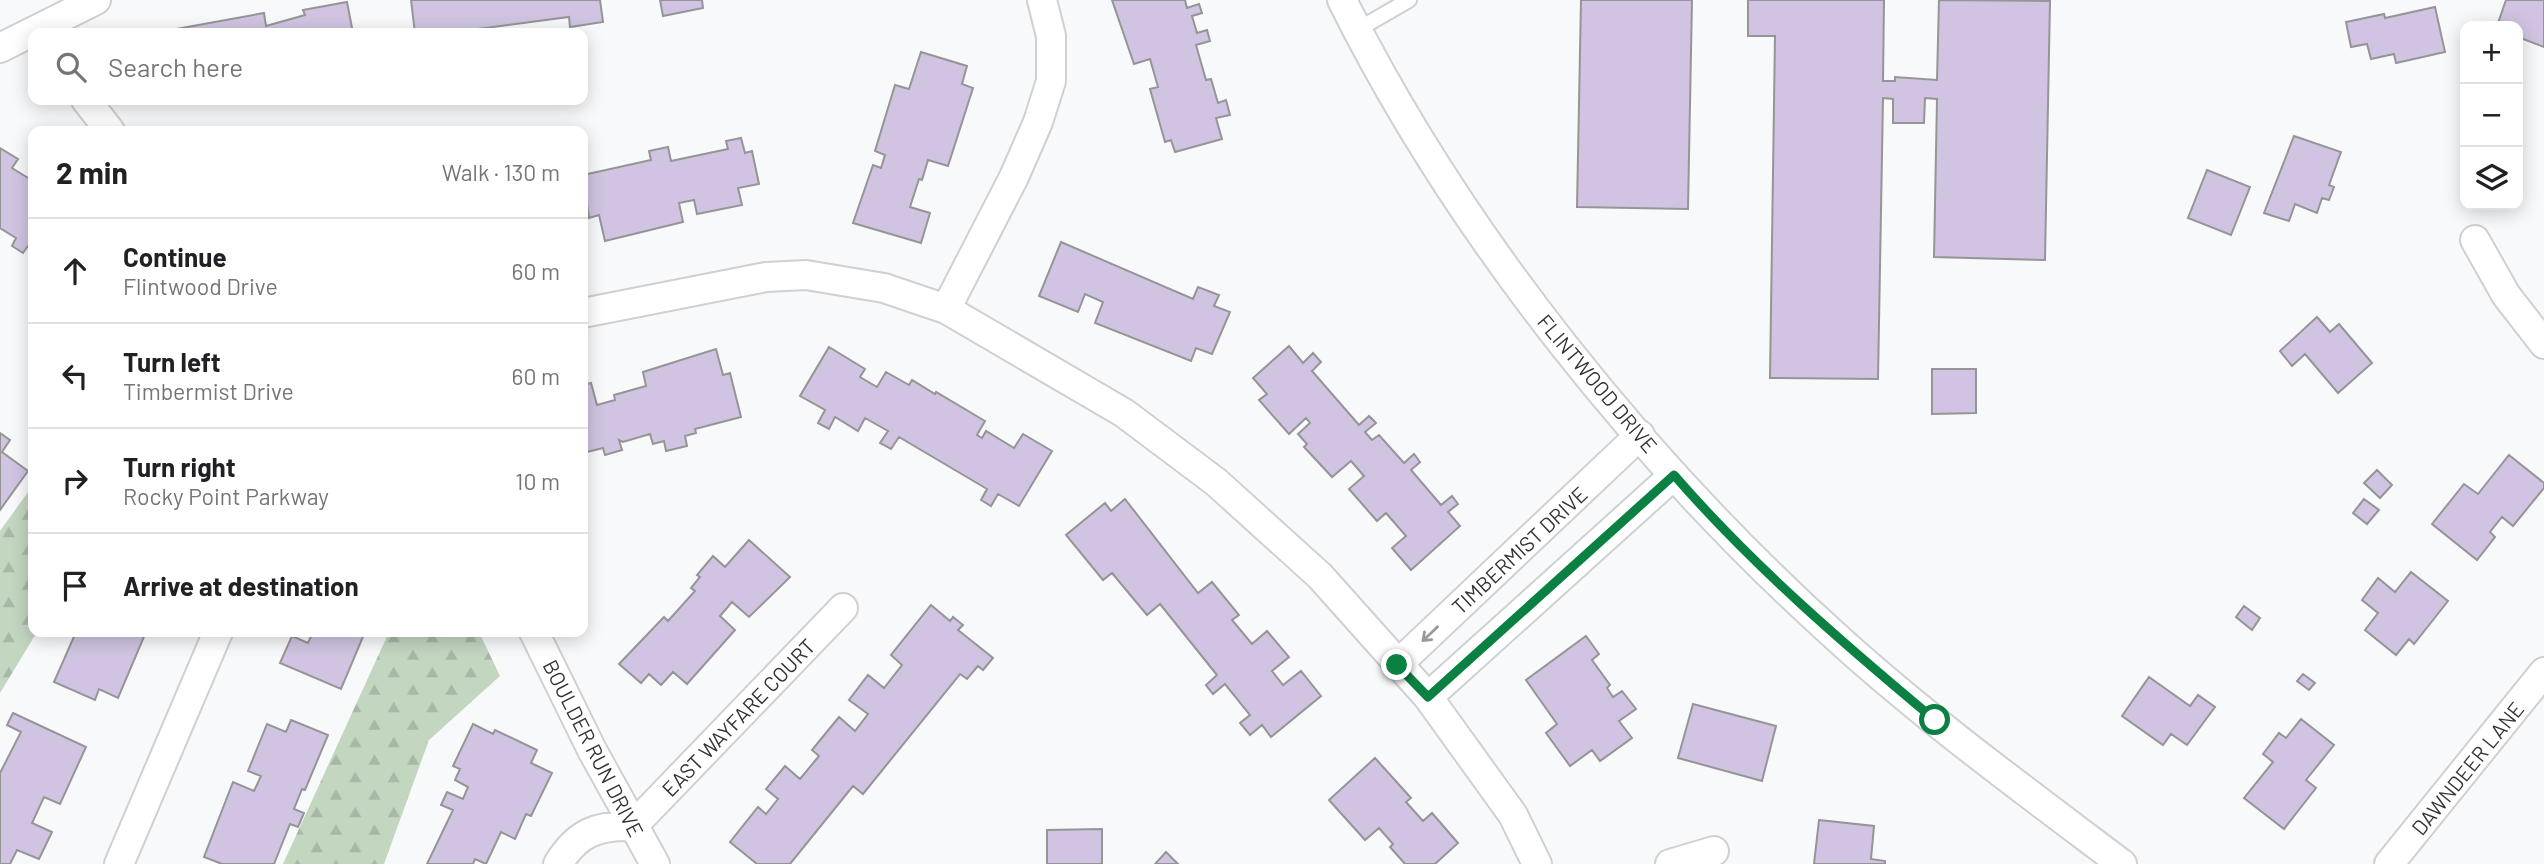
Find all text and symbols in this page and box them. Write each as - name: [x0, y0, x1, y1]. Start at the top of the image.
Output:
- map controls: [2460, 21, 2523, 210]
- button: +: [2460, 21, 2523, 84]
- search box: [28, 28, 588, 105]
- icon: search: [52, 48, 90, 86]
- text: Search here: [108, 51, 243, 82]
- button: −: [2460, 84, 2523, 147]
- button: layers: [2460, 147, 2523, 210]
- text: 2 min: [56, 154, 128, 190]
- text: Walk · 130 m: [442, 158, 560, 186]
- text: Continue: [123, 241, 227, 272]
- icon: ahead: [56, 252, 94, 290]
- text: 60 m: [512, 257, 560, 285]
- text: Flintwood Drive: [123, 272, 278, 300]
- street label: FLINTWOOD DRIVE: [1533, 309, 1663, 457]
- text: Turn left: [123, 346, 221, 377]
- icon: left: [56, 357, 94, 395]
- text: 60 m: [512, 362, 560, 390]
- text: Timbermist Drive: [123, 377, 294, 405]
- text: Turn right: [123, 451, 236, 482]
- icon: right: [56, 462, 94, 500]
- text: 10 m: [515, 467, 560, 495]
- street label: TIMBERMIST DRIVE: [1446, 481, 1592, 619]
- text: Rocky Point Parkway: [123, 482, 329, 510]
- icon: arrive: [56, 567, 94, 605]
- text: Arrive at destination: [123, 570, 359, 601]
- one-way arrow: [1422, 625, 1439, 642]
- street label: EAST WAYFARE COURT: [656, 633, 820, 801]
- route end: [1381, 649, 1412, 680]
- street label: BOULDER RUN DRIVE: [539, 655, 649, 841]
- street label: DAWNDEER LANE: [2406, 696, 2528, 840]
- route start: [1919, 704, 1950, 735]

